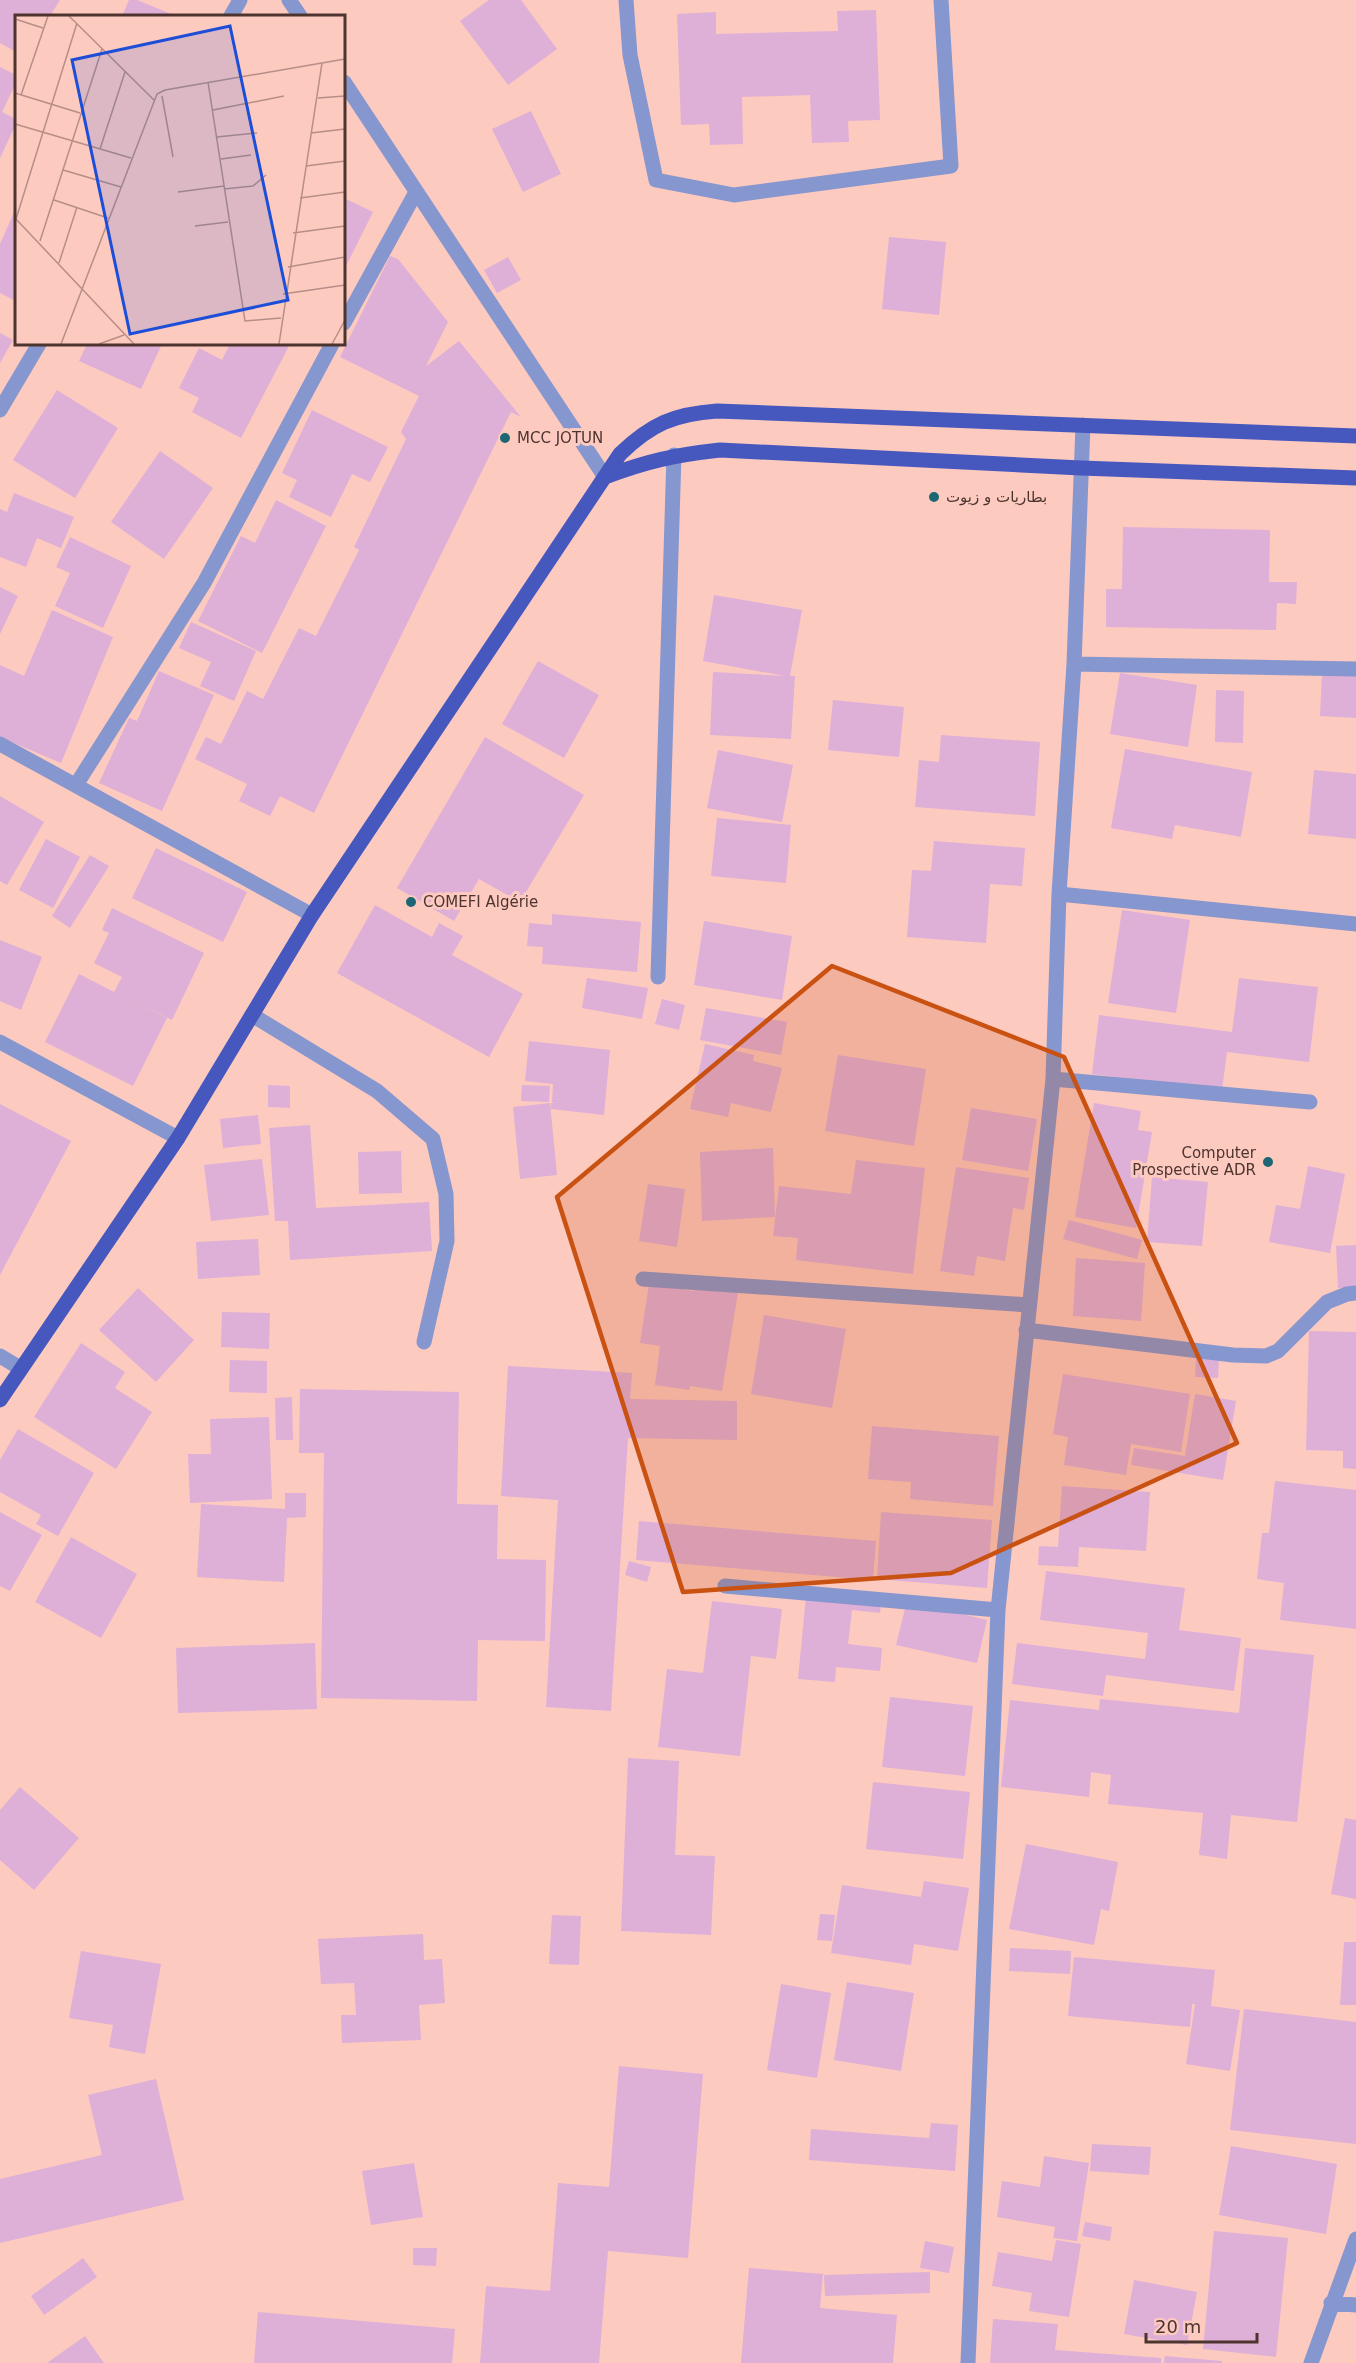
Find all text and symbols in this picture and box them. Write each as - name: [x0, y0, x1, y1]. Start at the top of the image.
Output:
- inset map: [15, 15, 345, 345]
- place label: MCC JOTUN: [517, 429, 603, 447]
- marker: MCC JOTUN: [498, 431, 512, 445]
- place label: بطاريات و زيوت: [946, 488, 1047, 506]
- marker: بطاريات و زيوت: [927, 490, 941, 504]
- place label: COMEFI Algérie: [423, 893, 538, 911]
- marker: COMEFI Algérie: [404, 895, 418, 909]
- place label: Computer Prospective ADR: [1132, 1144, 1257, 1179]
- marker: Computer Prospective ADR: [1261, 1155, 1275, 1169]
- scale bar: [1146, 2306, 1257, 2344]
- text: 20 m: [1155, 2316, 1201, 2337]

